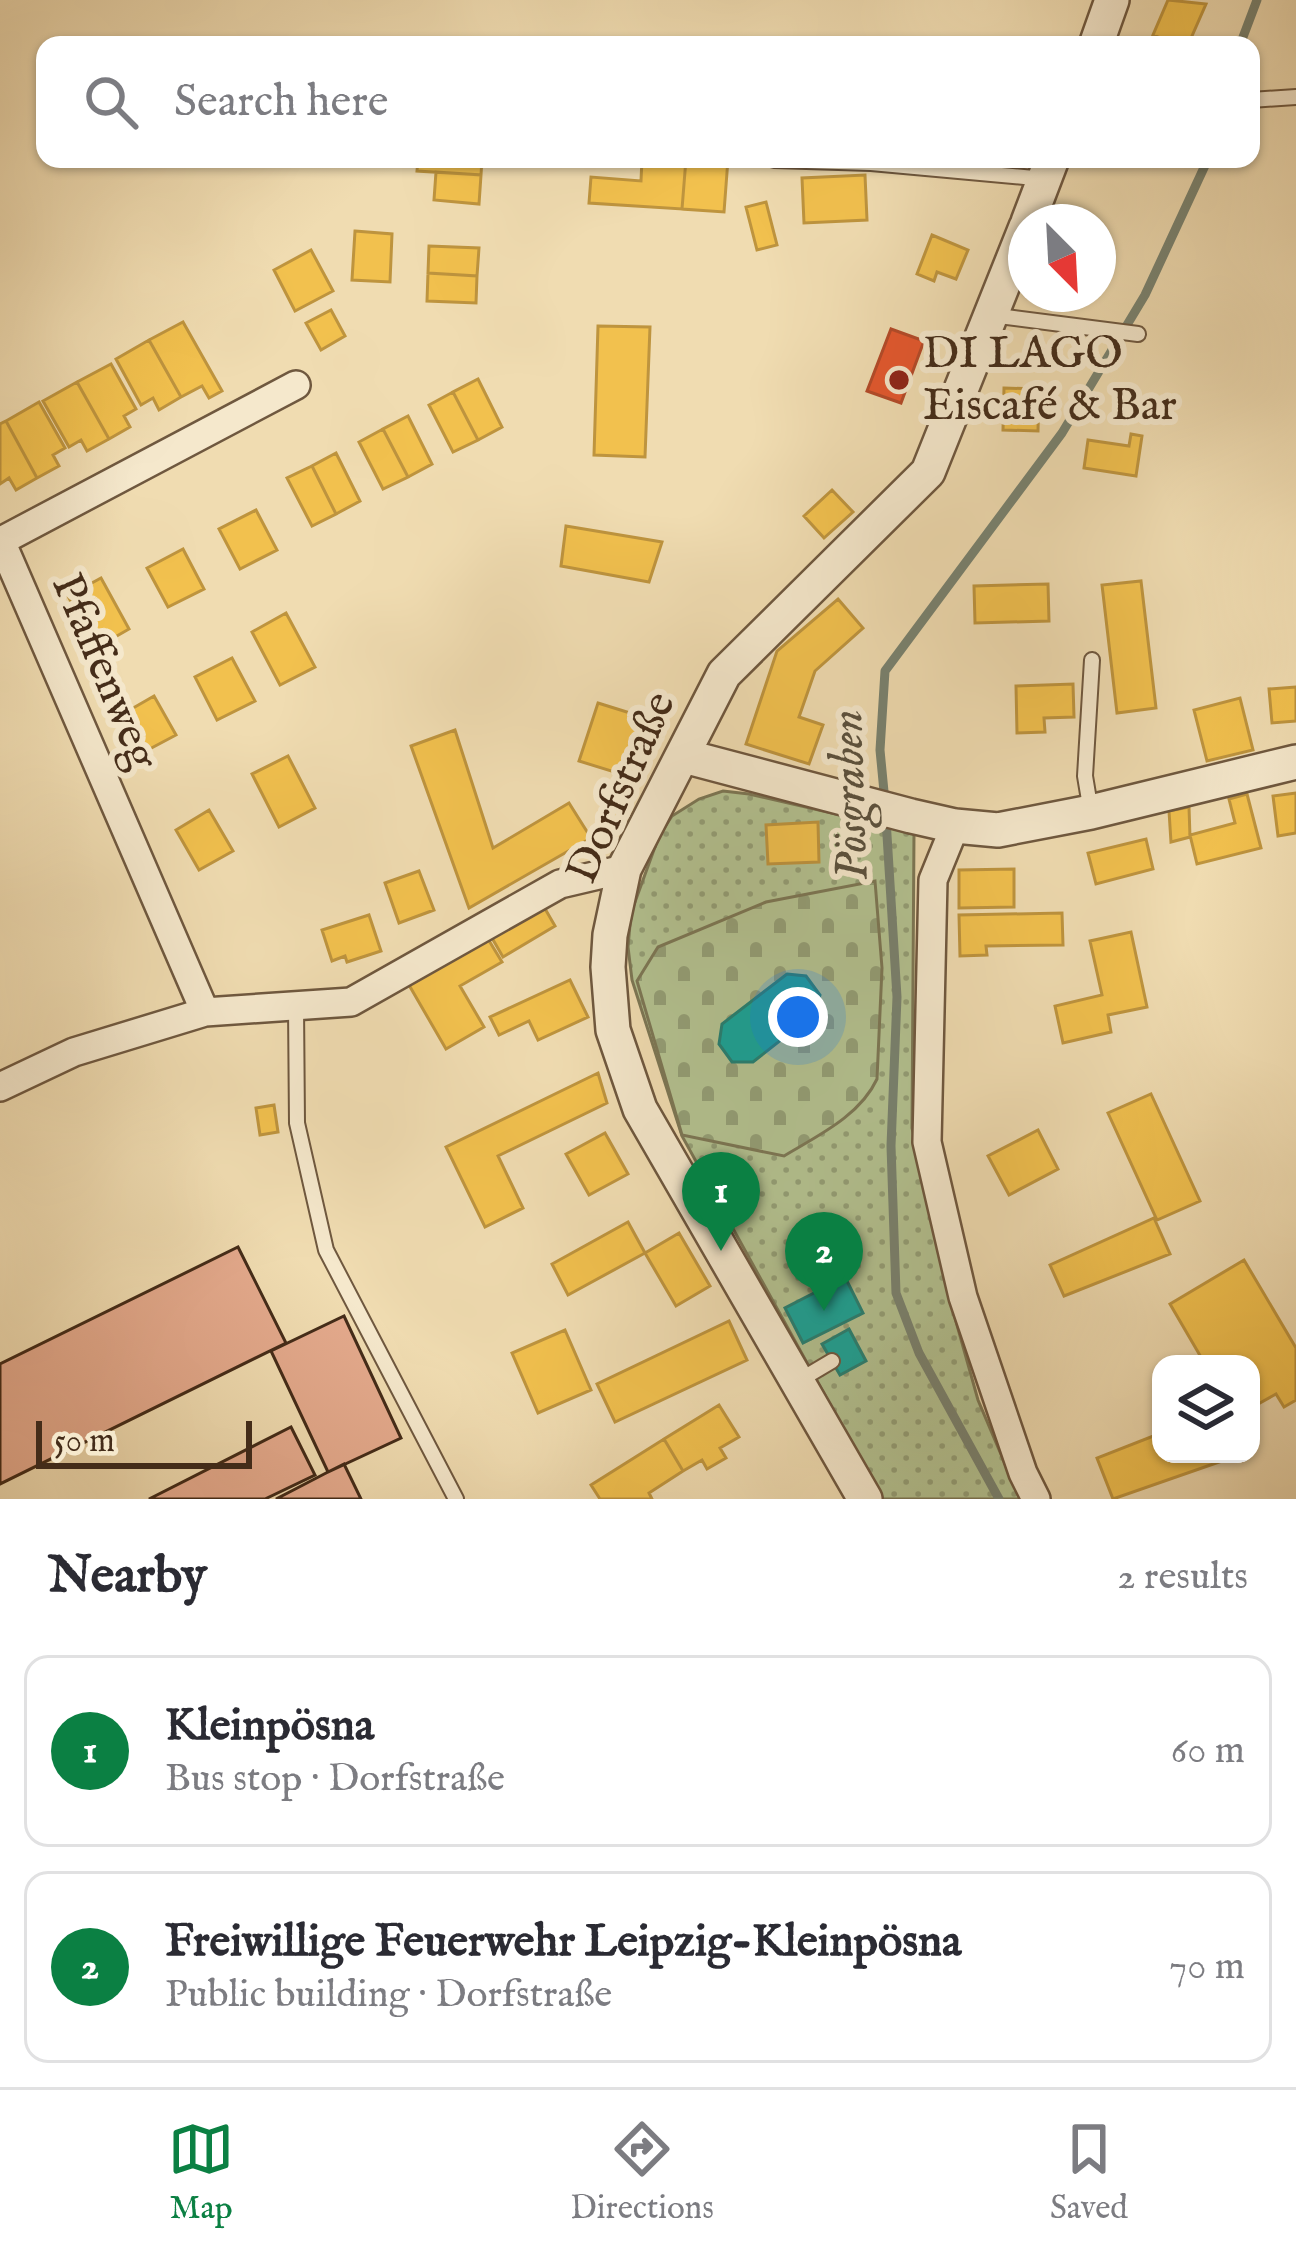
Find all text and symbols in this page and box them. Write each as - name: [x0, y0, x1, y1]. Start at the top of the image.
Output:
- search box: [36, 36, 1260, 168]
- icon: search: [78, 69, 144, 135]
- text: Search here: [174, 74, 388, 131]
- north arrow: [1008, 204, 1116, 312]
- place label: DI LAGO Eiscafé & Bar: [923, 326, 1177, 435]
- marker: DI LAGO Eiscafé & Bar: [886, 367, 912, 393]
- street label: Pfaffenweg: [37, 566, 171, 779]
- street label: Dorfstraße: [554, 683, 690, 893]
- water label: Pösgraben: [818, 708, 884, 882]
- your location: [768, 987, 828, 1047]
- pin: 1: [682, 1152, 760, 1251]
- pin: 2: [785, 1212, 863, 1311]
- map controls: [1152, 1355, 1260, 1463]
- button: layers: [1152, 1355, 1260, 1463]
- scale bar: [36, 1415, 252, 1468]
- text: 50 m: [54, 1421, 115, 1463]
- text: Nearby: [48, 1545, 207, 1610]
- text: 2 results: [1117, 1553, 1248, 1602]
- text: Kleinpösna: [165, 1698, 374, 1755]
- text: 1: [83, 1727, 97, 1776]
- text: 60 m: [1171, 1727, 1245, 1776]
- text: Bus stop · Dorfstraße: [165, 1755, 505, 1804]
- text: Freiwillige Feuerwehr Leipzig-Kleinpösna: [165, 1914, 961, 1971]
- text: 2: [81, 1943, 99, 1992]
- text: 70 m: [1169, 1943, 1245, 1992]
- text: Public building · Dorfstraße: [165, 1971, 612, 2020]
- tab: Map: [168, 2116, 234, 2230]
- tab: Directions: [570, 2116, 714, 2230]
- tab: Saved: [1050, 2116, 1128, 2230]

